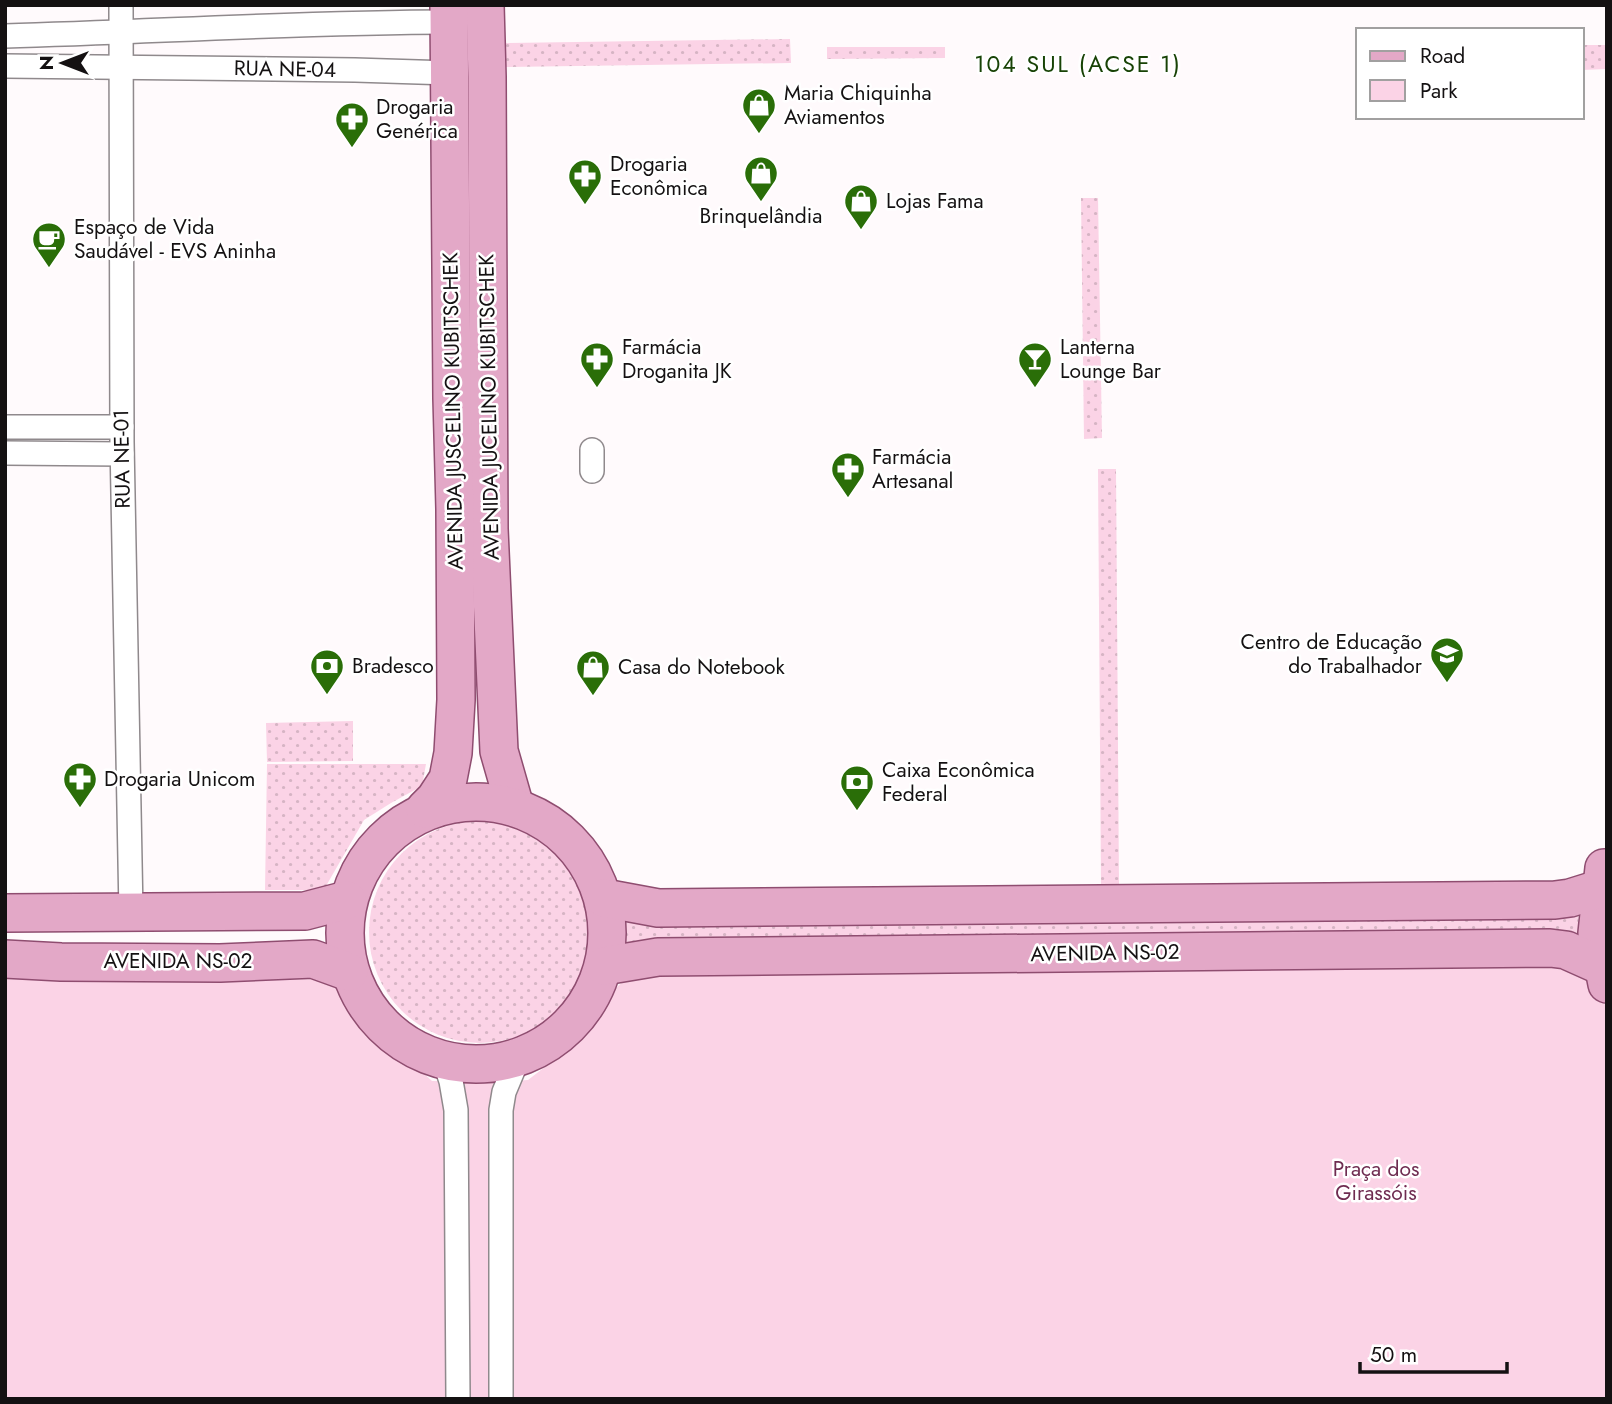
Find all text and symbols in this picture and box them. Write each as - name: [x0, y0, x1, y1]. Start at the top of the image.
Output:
- north arrow: [28, 28, 98, 98]
- legend: [1356, 28, 1584, 119]
- text: Road: [1420, 41, 1465, 71]
- district label: 104 SUL (ACSE 1): [974, 47, 1182, 81]
- street label: RUA NE-04: [234, 53, 336, 85]
- text: N: [33, 55, 60, 71]
- text: Park: [1420, 76, 1458, 106]
- place label: Maria Chiquinha Aviamentos: [784, 78, 932, 132]
- shop icon: Maria Chiquinha Aviamentos: [740, 86, 778, 135]
- place label: Drogaria Genérica: [376, 92, 458, 146]
- pharmacy icon: Drogaria Genérica: [333, 100, 371, 149]
- place label: Drogaria Econômica: [610, 149, 708, 203]
- shop icon: Brinquelândia: [742, 154, 780, 203]
- pharmacy icon: Drogaria Econômica: [566, 157, 604, 206]
- shop icon: Lojas Fama: [842, 182, 880, 231]
- place label: Lojas Fama: [886, 186, 983, 216]
- place label: Brinquelândia: [700, 201, 822, 231]
- place label: Espaço de Vida Saudável - EVS Aninha: [74, 212, 276, 266]
- cafe icon: Espaço de Vida Saudável - EVS Aninha: [30, 220, 68, 269]
- street label: AVENIDA JUSCELINO KUBITSCHEK: [435, 252, 471, 570]
- street label: AVENIDA JUCELINO KUBITSCHEK: [471, 254, 507, 560]
- place label: Farmácia Droganita JK: [622, 332, 732, 386]
- place label: Lanterna Lounge Bar: [1060, 332, 1162, 386]
- pharmacy icon: Farmácia Droganita JK: [578, 340, 616, 389]
- bar icon: Lanterna Lounge Bar: [1016, 340, 1054, 389]
- street label: RUA NE-01: [106, 409, 138, 509]
- place label: Farmácia Artesanal: [872, 442, 953, 496]
- pharmacy icon: Farmácia Artesanal: [829, 450, 867, 499]
- place label: Centro de Educação do Trabalhador: [1241, 627, 1423, 681]
- school or university icon: Centro de Educação do Trabalhador: [1428, 635, 1466, 684]
- bank icon: Bradesco: [308, 647, 346, 696]
- shop icon: Casa do Notebook: [574, 648, 612, 697]
- place label: Bradesco: [352, 651, 434, 681]
- place label: Casa do Notebook: [618, 652, 786, 682]
- place label: Caixa Econômica Federal: [882, 755, 1035, 809]
- pharmacy icon: Drogaria Unicom: [61, 760, 99, 809]
- bank icon: Caixa Econômica Federal: [838, 763, 876, 812]
- place label: Drogaria Unicom: [104, 764, 255, 794]
- street label: AVENIDA NS-02: [1030, 937, 1180, 969]
- street label: AVENIDA NS-02: [103, 946, 253, 976]
- park label: Praça dos Girassóis: [1333, 1154, 1419, 1208]
- scale bar: [1360, 1330, 1507, 1374]
- text: 50 m: [1370, 1340, 1417, 1370]

